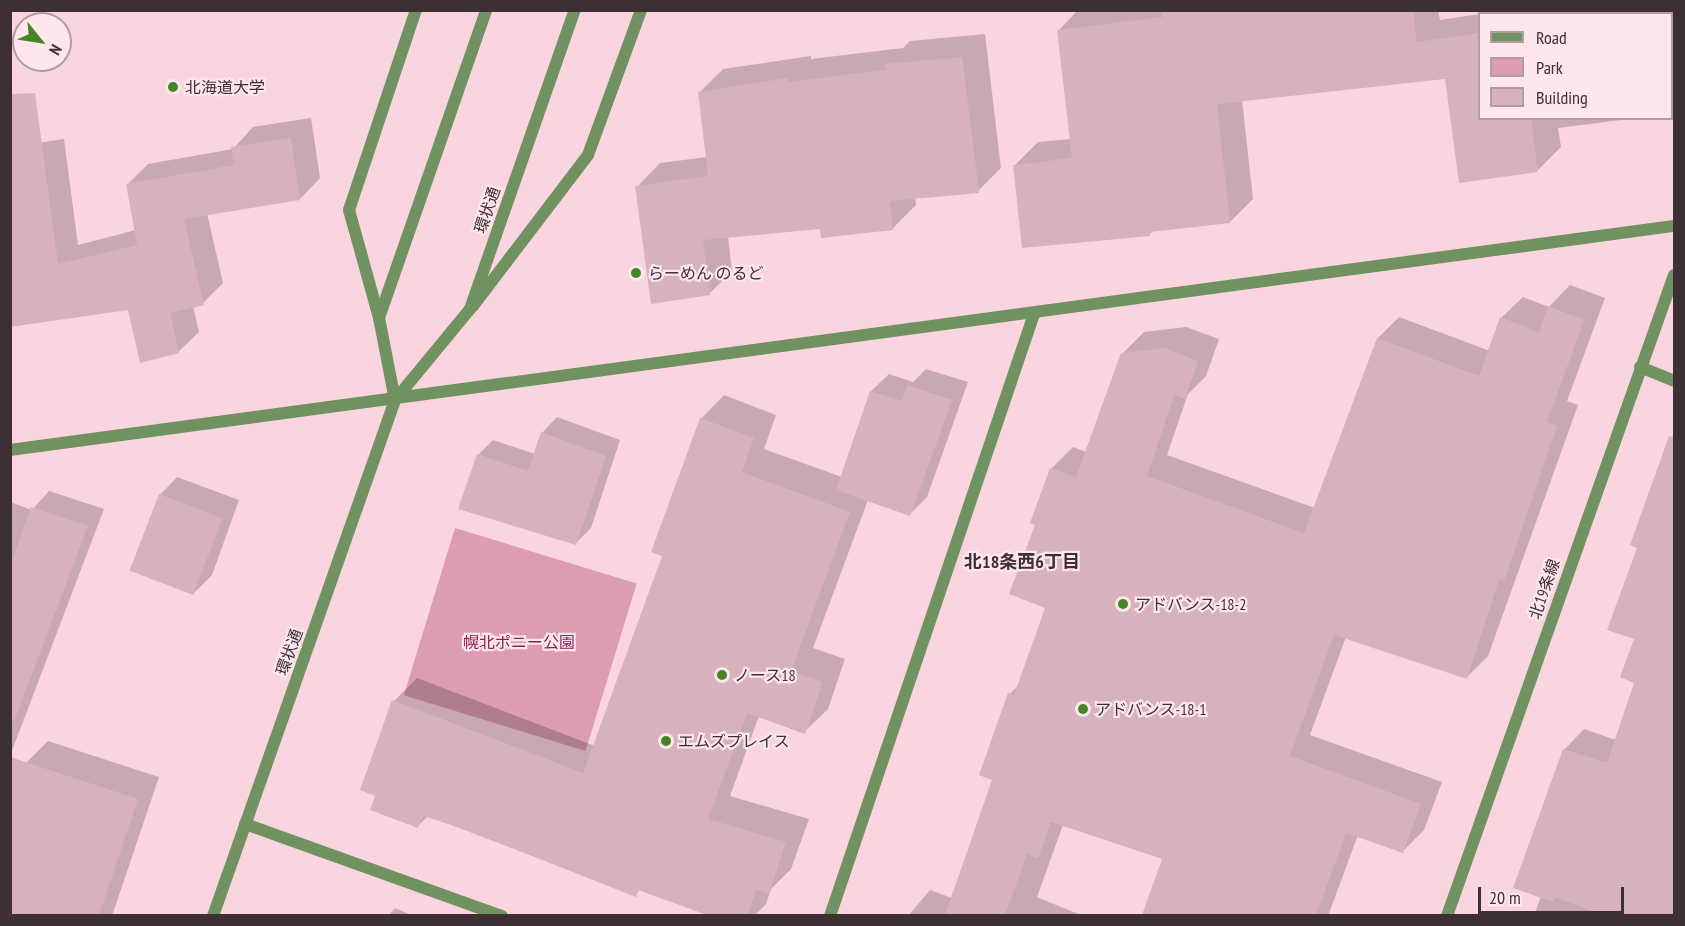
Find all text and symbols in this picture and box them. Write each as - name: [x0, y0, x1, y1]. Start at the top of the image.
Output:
- north arrow: [12, 12, 72, 72]
- legend: [1478, 12, 1673, 120]
- text: Road: [1536, 26, 1567, 49]
- text: N: [45, 41, 67, 59]
- text: Park: [1536, 56, 1563, 79]
- place label: 北海道大学: [185, 77, 265, 97]
- marker: 北海道大学: [166, 80, 180, 94]
- text: Building: [1536, 86, 1588, 109]
- street label: 環状通: [470, 184, 504, 236]
- place label: らーめん のるど: [648, 263, 763, 283]
- marker: らーめん のるど: [629, 266, 643, 280]
- district label: 北18条西6丁目: [964, 551, 1080, 573]
- street label: 北19条線: [1525, 556, 1563, 622]
- place label: アドバンス-18-2: [1135, 594, 1246, 614]
- marker: アドバンス-18-2: [1116, 597, 1130, 611]
- street label: 環状通: [272, 626, 306, 678]
- park label: 幌北ポニー公園: [463, 632, 575, 652]
- place label: ノース18: [734, 665, 796, 685]
- marker: ノース18: [715, 668, 729, 682]
- place label: アドバンス-18-1: [1095, 699, 1206, 719]
- marker: アドバンス-18-1: [1076, 702, 1090, 716]
- place label: エムズプレイス: [678, 731, 790, 751]
- marker: エムズプレイス: [659, 734, 673, 748]
- scale bar: [1481, 875, 1626, 913]
- text: 20 m: [1489, 886, 1521, 909]

